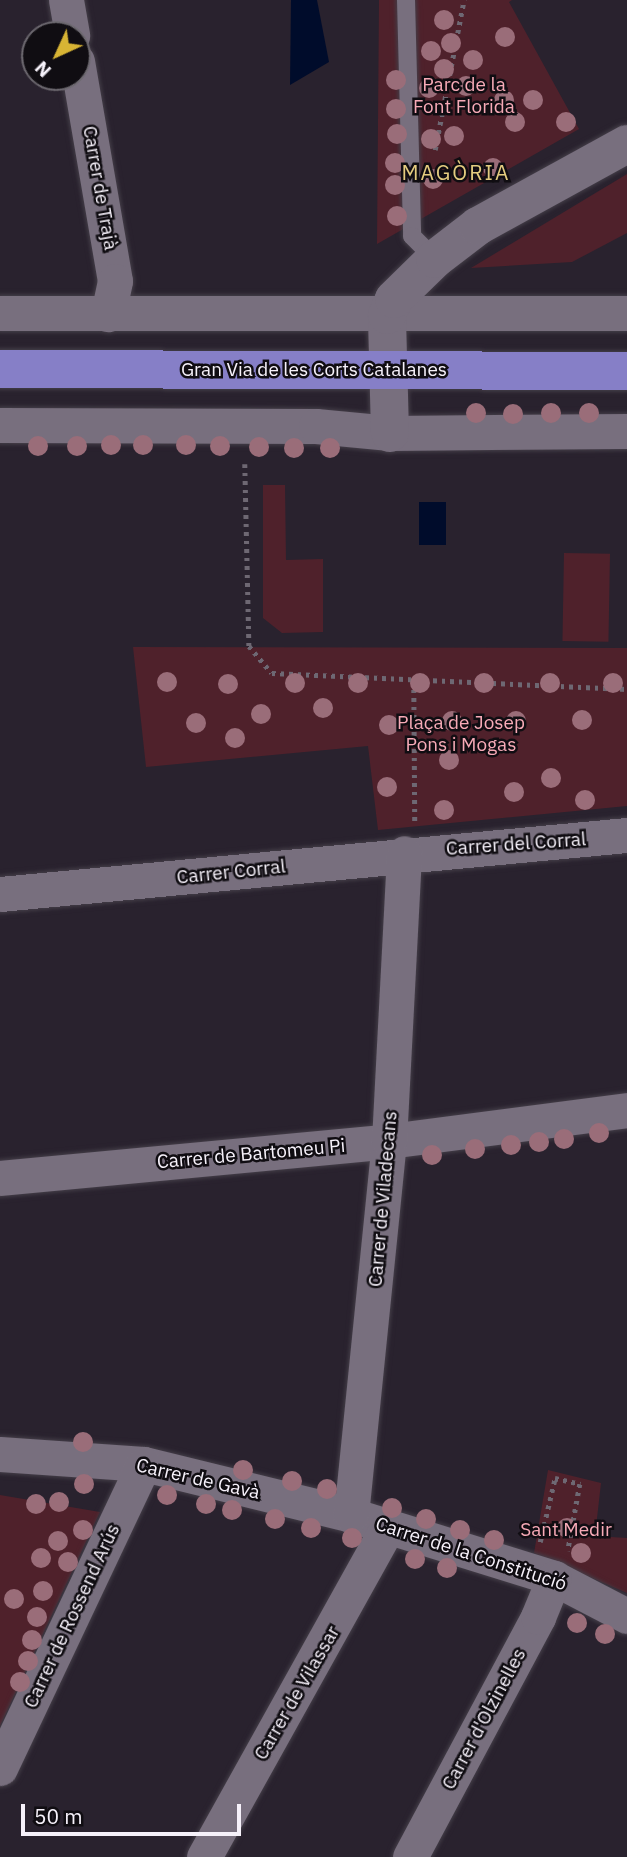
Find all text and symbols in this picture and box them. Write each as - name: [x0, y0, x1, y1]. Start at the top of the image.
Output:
- north arrow: [21, 21, 91, 91]
- text: N: [29, 56, 56, 83]
- park label: Parc de la Font Florida: [413, 74, 515, 118]
- street label: Carrer de Trajà: [78, 124, 122, 252]
- district label: MAGÒRIA: [402, 159, 510, 185]
- street label: Gran Via de les Corts Catalanes: [181, 359, 447, 381]
- park label: Plaça de Josep Pons i Mogas: [397, 712, 525, 756]
- street label: Carrer del Corral: [445, 828, 587, 860]
- street label: Carrer Corral: [175, 855, 287, 889]
- street label: Carrer de Viladecans: [364, 1110, 402, 1288]
- street label: Carrer de Bartomeu Pi: [156, 1134, 346, 1174]
- street label: Carrer de Gavà: [134, 1454, 262, 1504]
- street label: Carrer de la Constitució: [373, 1512, 569, 1596]
- park label: Sant Medir: [520, 1519, 612, 1541]
- street label: Carrer de Rossend Arús: [19, 1520, 125, 1712]
- street label: Carrer de Vilassar: [249, 1622, 345, 1764]
- street label: Carrer d'Olzinelles: [437, 1645, 531, 1793]
- scale bar: [24, 1790, 245, 1834]
- text: 50 m: [34, 1802, 83, 1830]

